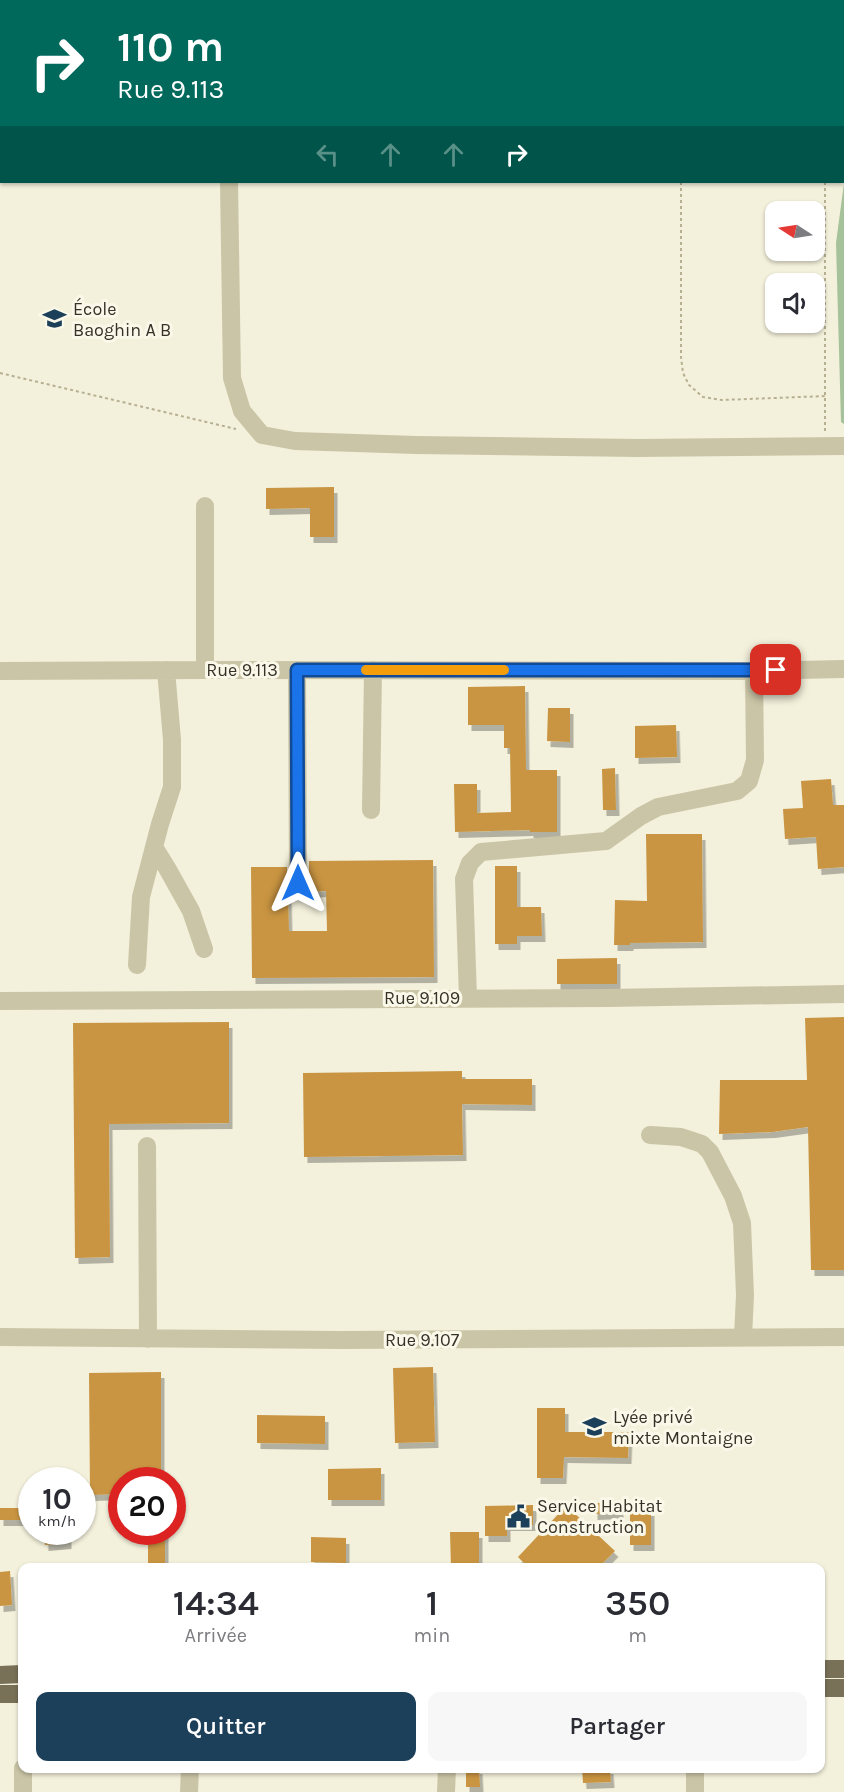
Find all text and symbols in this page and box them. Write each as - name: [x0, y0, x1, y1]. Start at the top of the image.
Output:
- text: 110 m: [117, 22, 224, 72]
- icon: right: [18, 24, 96, 102]
- text: Rue 9.113: [117, 73, 224, 105]
- icon: left: [311, 138, 344, 171]
- icon: ahead: [374, 138, 407, 171]
- icon: ahead: [437, 138, 470, 171]
- icon: right: [500, 138, 533, 171]
- north arrow: [765, 201, 825, 261]
- map controls: [765, 201, 825, 333]
- button: sound: [765, 273, 825, 333]
- place label: École Baoghin A B: [73, 297, 171, 341]
- school or university icon: École Baoghin A B: [42, 306, 68, 332]
- pin: [750, 644, 801, 695]
- icon: arrive: [759, 653, 792, 686]
- street label: Rue 9.113: [206, 659, 278, 681]
- position arrow: [266, 851, 330, 915]
- street label: Rue 9.109: [384, 987, 460, 1009]
- street label: Rue 9.107: [385, 1329, 460, 1351]
- place label: Lyée privé mixte Montaigne: [613, 1406, 753, 1449]
- school or university icon: Lyée privé mixte Montaigne: [582, 1414, 608, 1440]
- speed limit sign: 20: [108, 1467, 186, 1545]
- text: 10: [42, 1481, 72, 1517]
- place label: Service Habitat Construction: [537, 1495, 662, 1538]
- public building icon: Service Habitat Construction: [506, 1503, 532, 1529]
- text: km/h: [38, 1512, 76, 1530]
- text: 14:34: [173, 1582, 259, 1624]
- text: 1: [426, 1582, 438, 1624]
- text: 350: [605, 1582, 670, 1624]
- text: Arrivée: [185, 1624, 247, 1647]
- text: min: [414, 1624, 450, 1647]
- text: m: [628, 1624, 647, 1647]
- button: Quitter: [36, 1692, 416, 1761]
- button: Partager: [428, 1692, 807, 1761]

